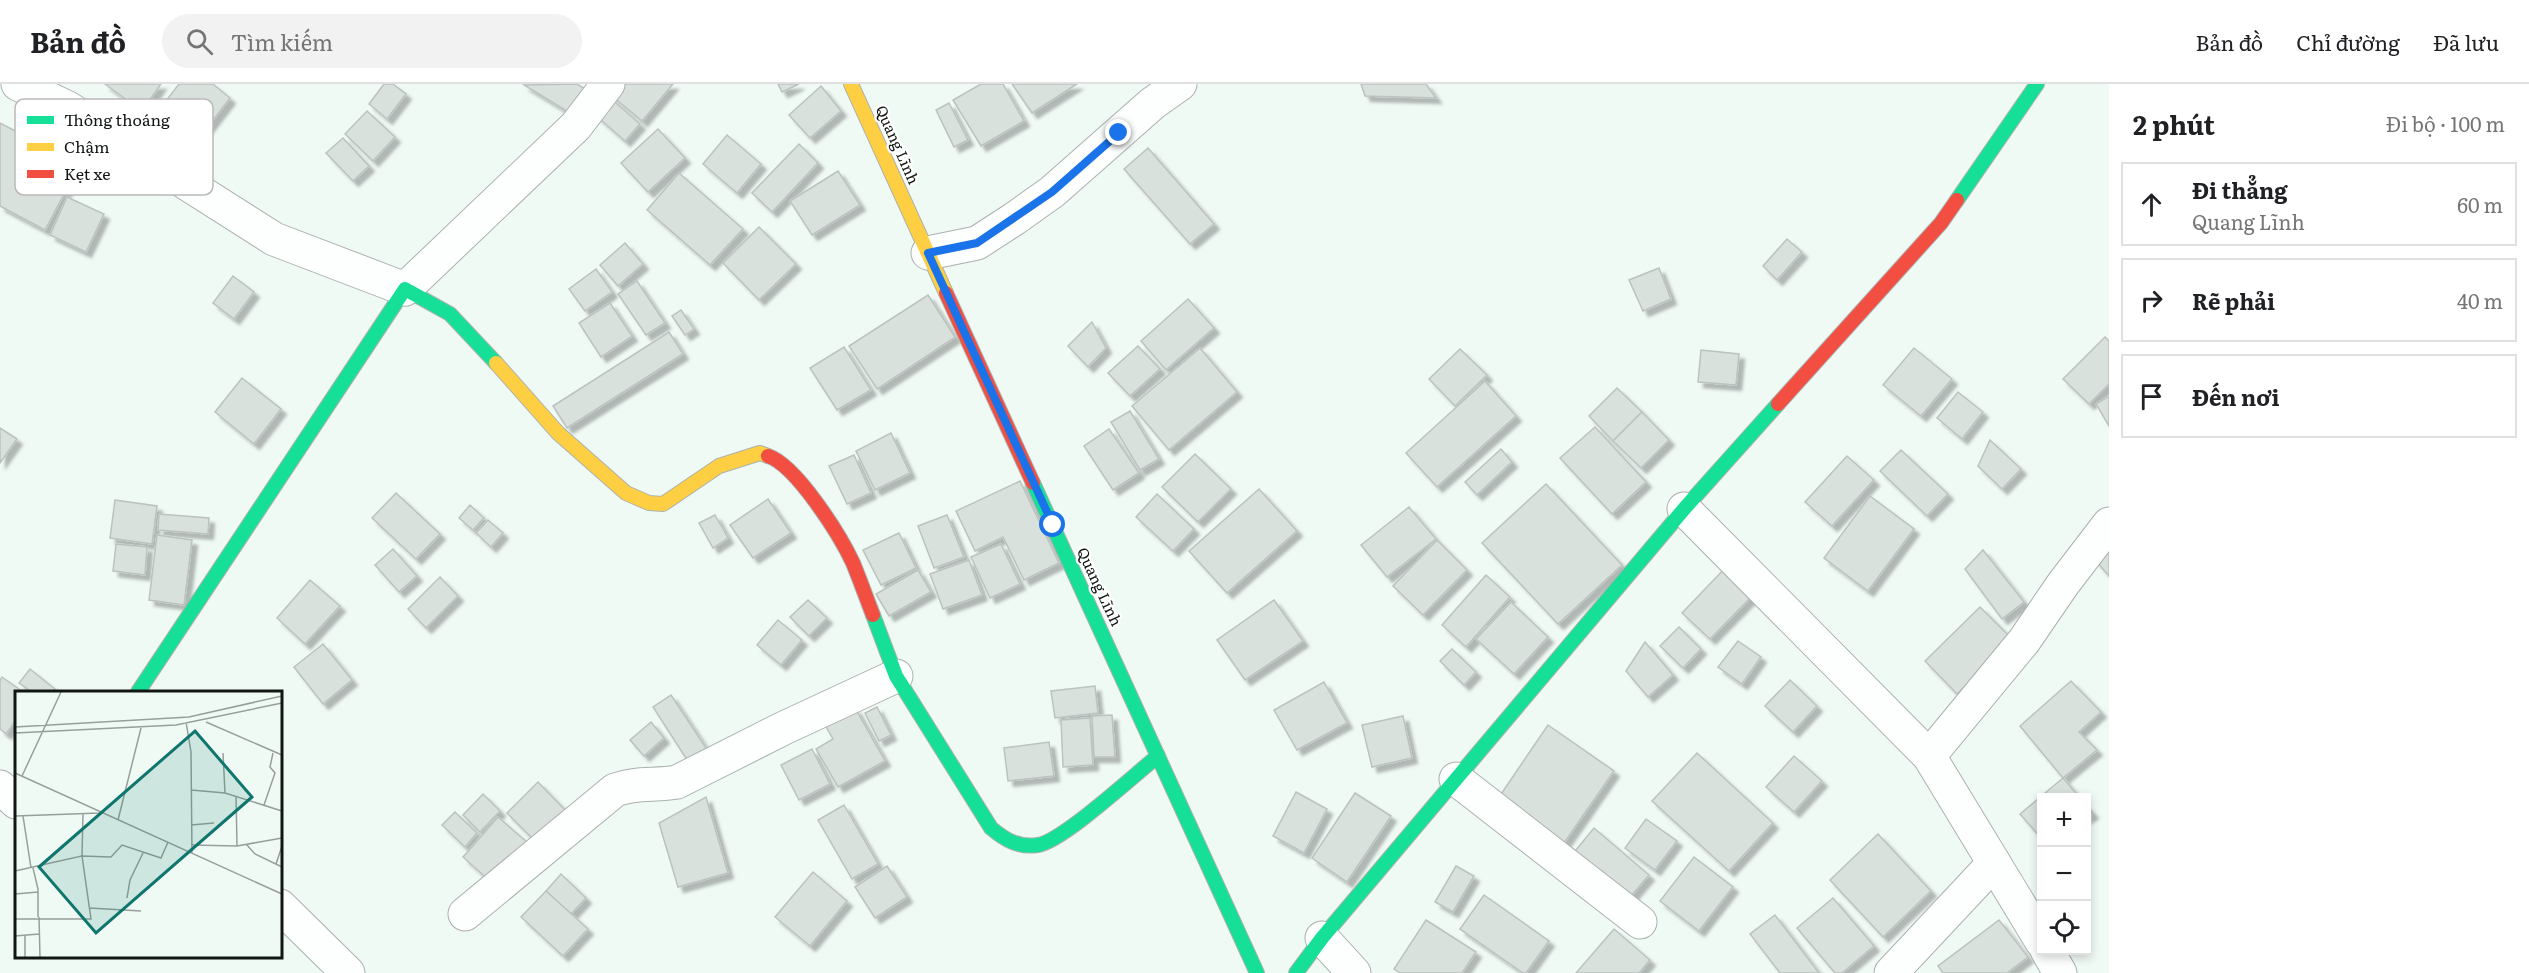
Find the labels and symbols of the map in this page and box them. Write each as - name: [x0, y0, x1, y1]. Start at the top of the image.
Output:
- legend: [15, 99, 213, 195]
- street label: Quang Lĩnh: [871, 101, 926, 188]
- text: Thông thoáng: [64, 107, 170, 131]
- route end: [1105, 119, 1131, 145]
- text: Chậm: [64, 134, 110, 158]
- text: Kẹt xe: [64, 161, 111, 185]
- route start: [1039, 511, 1065, 537]
- street label: Quang Lĩnh: [1072, 543, 1129, 630]
- inset map: [15, 691, 282, 958]

